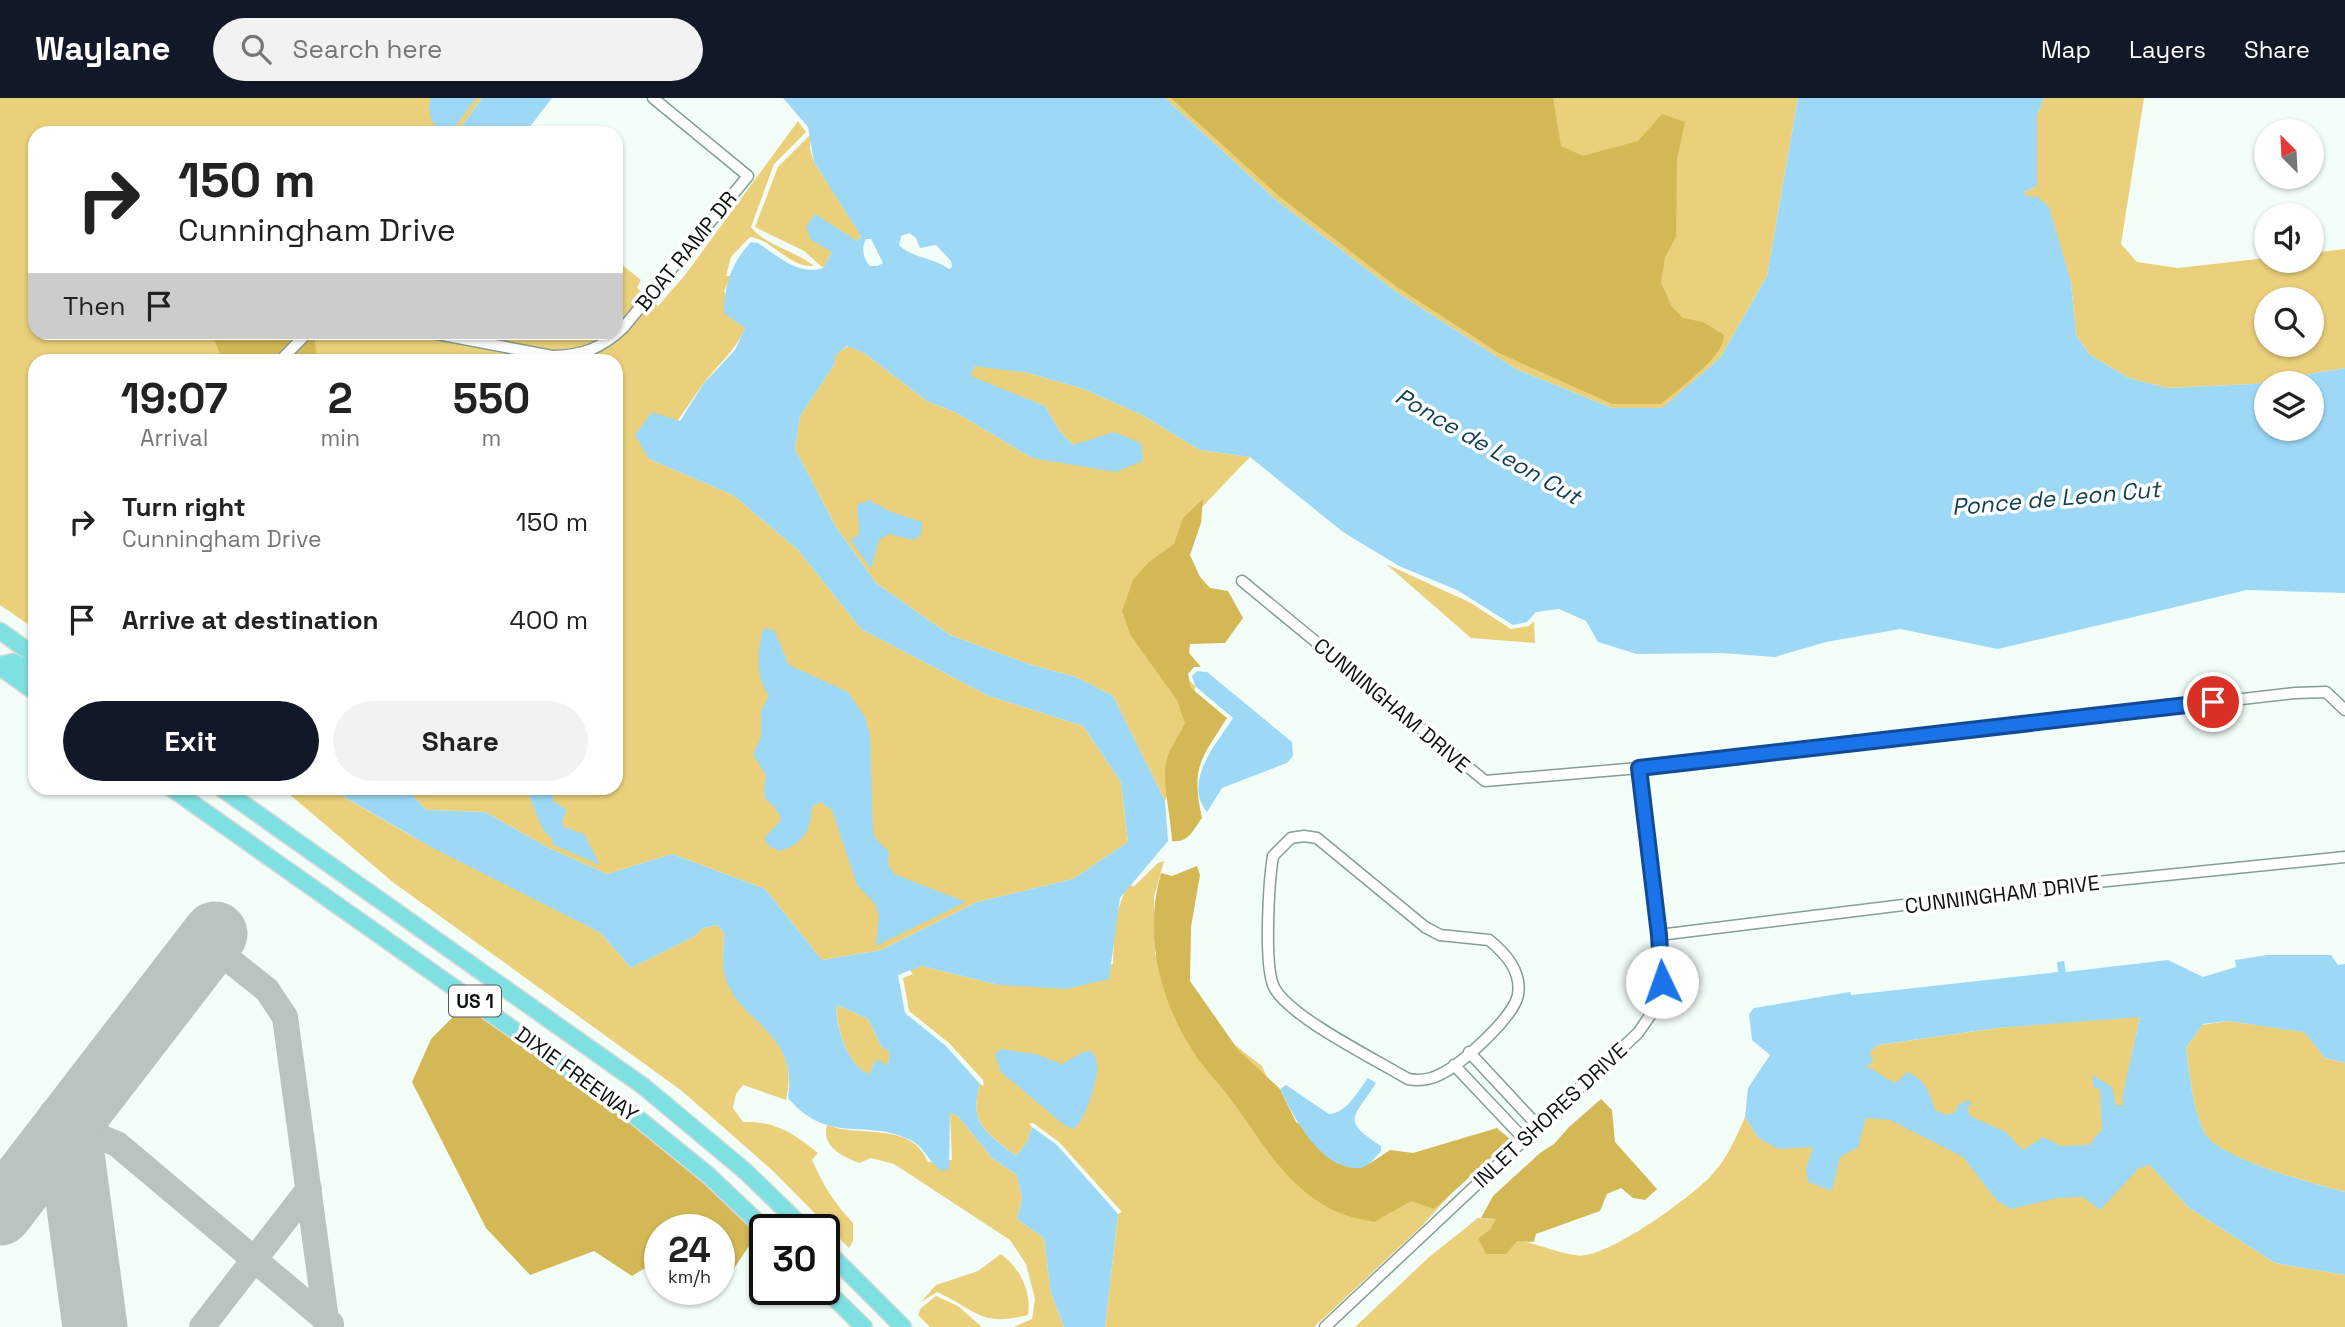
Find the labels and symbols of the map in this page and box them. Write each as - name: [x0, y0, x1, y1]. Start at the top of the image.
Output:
- north arrow: [2254, 119, 2324, 189]
- street label: BOAT RAMP DR: [629, 186, 743, 316]
- water label: Ponce de Leon Cut: [1390, 381, 1588, 512]
- water label: Ponce de Leon Cut: [1951, 474, 2164, 522]
- street label: CUNNINGHAM DRIVE: [1308, 632, 1476, 778]
- pin: [2183, 672, 2243, 732]
- street label: CUNNINGHAM DRIVE: [1903, 869, 2101, 919]
- position arrow: [1625, 945, 1699, 1019]
- road number: US 1: [449, 986, 501, 1016]
- street label: DIXIE FREEWAY: [510, 1020, 644, 1128]
- street label: INLET SHORES DRIVE: [1467, 1037, 1633, 1193]
- speed limit sign: 30: [749, 1214, 840, 1305]

